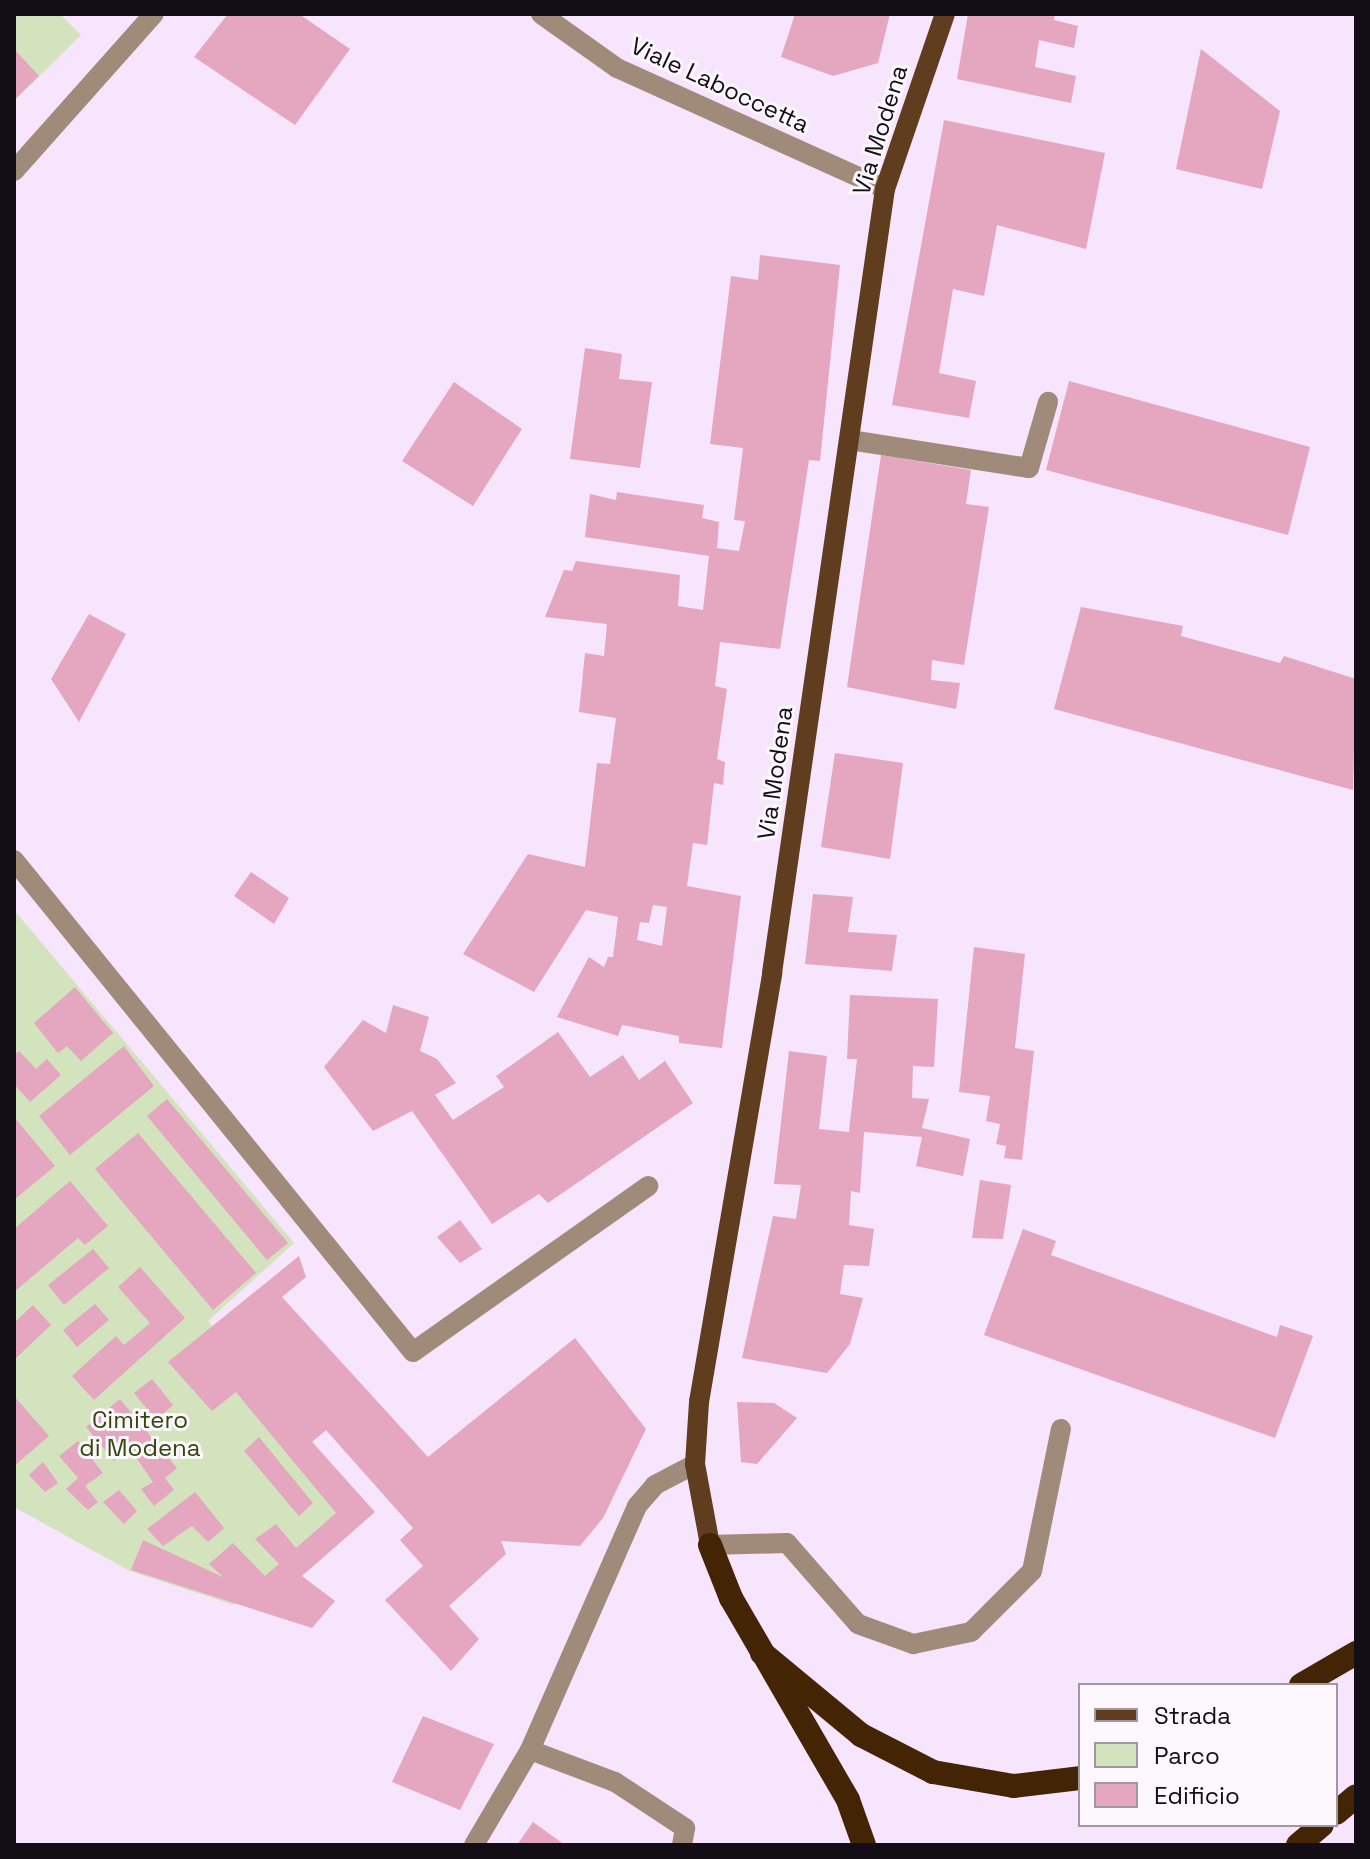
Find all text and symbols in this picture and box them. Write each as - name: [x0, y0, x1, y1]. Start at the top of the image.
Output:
- street label: Viale Laboccetta: [626, 31, 814, 139]
- street label: Via Modena: [847, 61, 913, 199]
- street label: Via Modena: [751, 704, 799, 842]
- park label: Cimitero di Modena: [79, 1406, 201, 1462]
- legend: [1078, 1683, 1338, 1827]
- text: Strada: [1154, 1700, 1231, 1731]
- text: Parco: [1154, 1740, 1220, 1771]
- text: Edificio: [1154, 1780, 1240, 1811]

